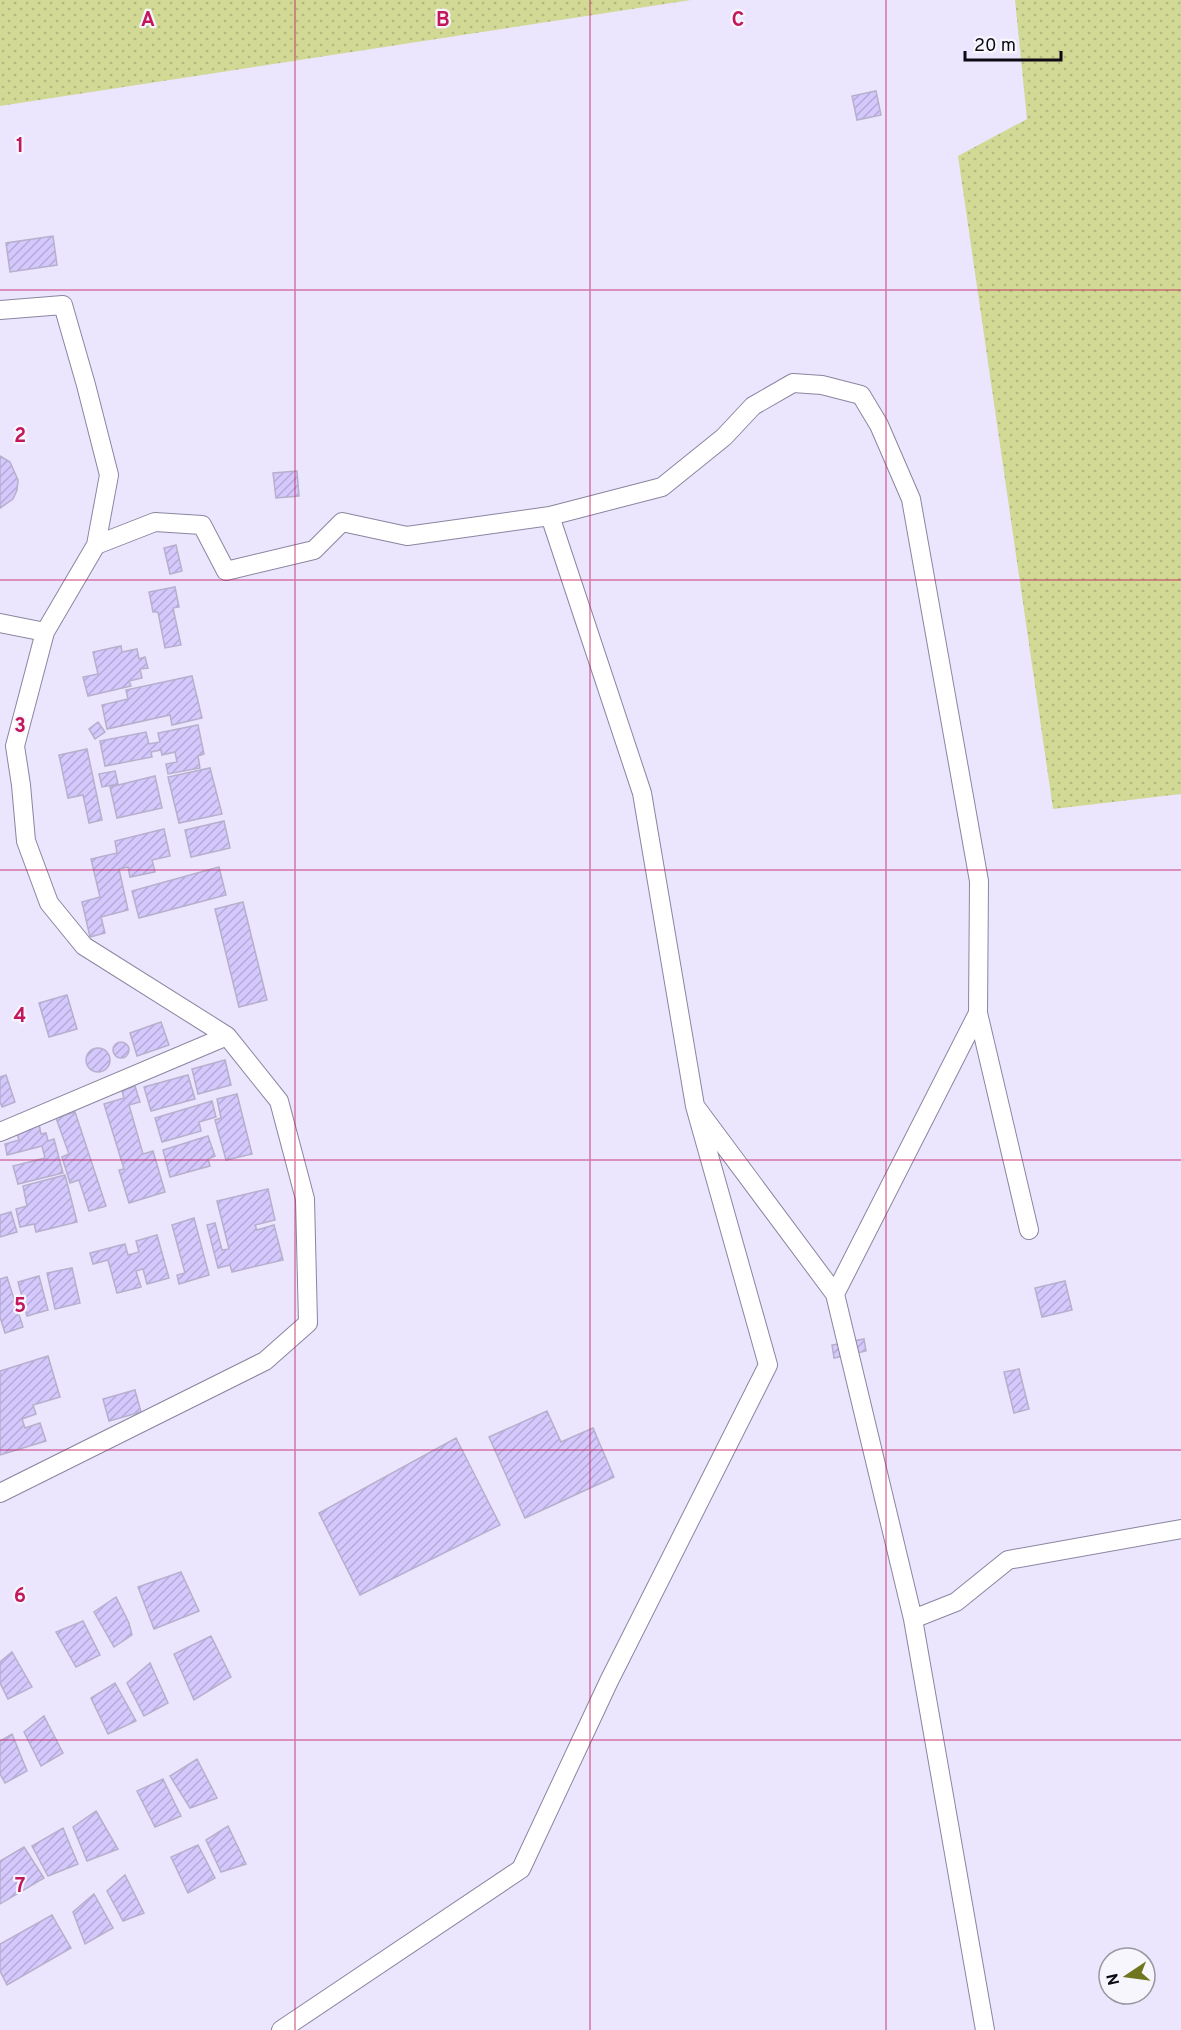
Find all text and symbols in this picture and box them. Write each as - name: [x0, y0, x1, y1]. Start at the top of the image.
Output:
- text: A: [141, 8, 155, 34]
- text: B: [436, 8, 450, 34]
- text: C: [732, 8, 744, 34]
- scale bar: [965, 24, 1061, 62]
- text: 20 m: [974, 35, 1016, 58]
- text: 1: [16, 134, 24, 160]
- text: 2: [14, 424, 26, 450]
- text: 3: [14, 714, 26, 740]
- text: 4: [14, 1004, 26, 1030]
- text: 5: [14, 1294, 26, 1320]
- text: 6: [14, 1584, 26, 1610]
- text: 7: [15, 1874, 25, 1900]
- north arrow: [1097, 1946, 1157, 2006]
- text: N: [1103, 1971, 1125, 1987]

